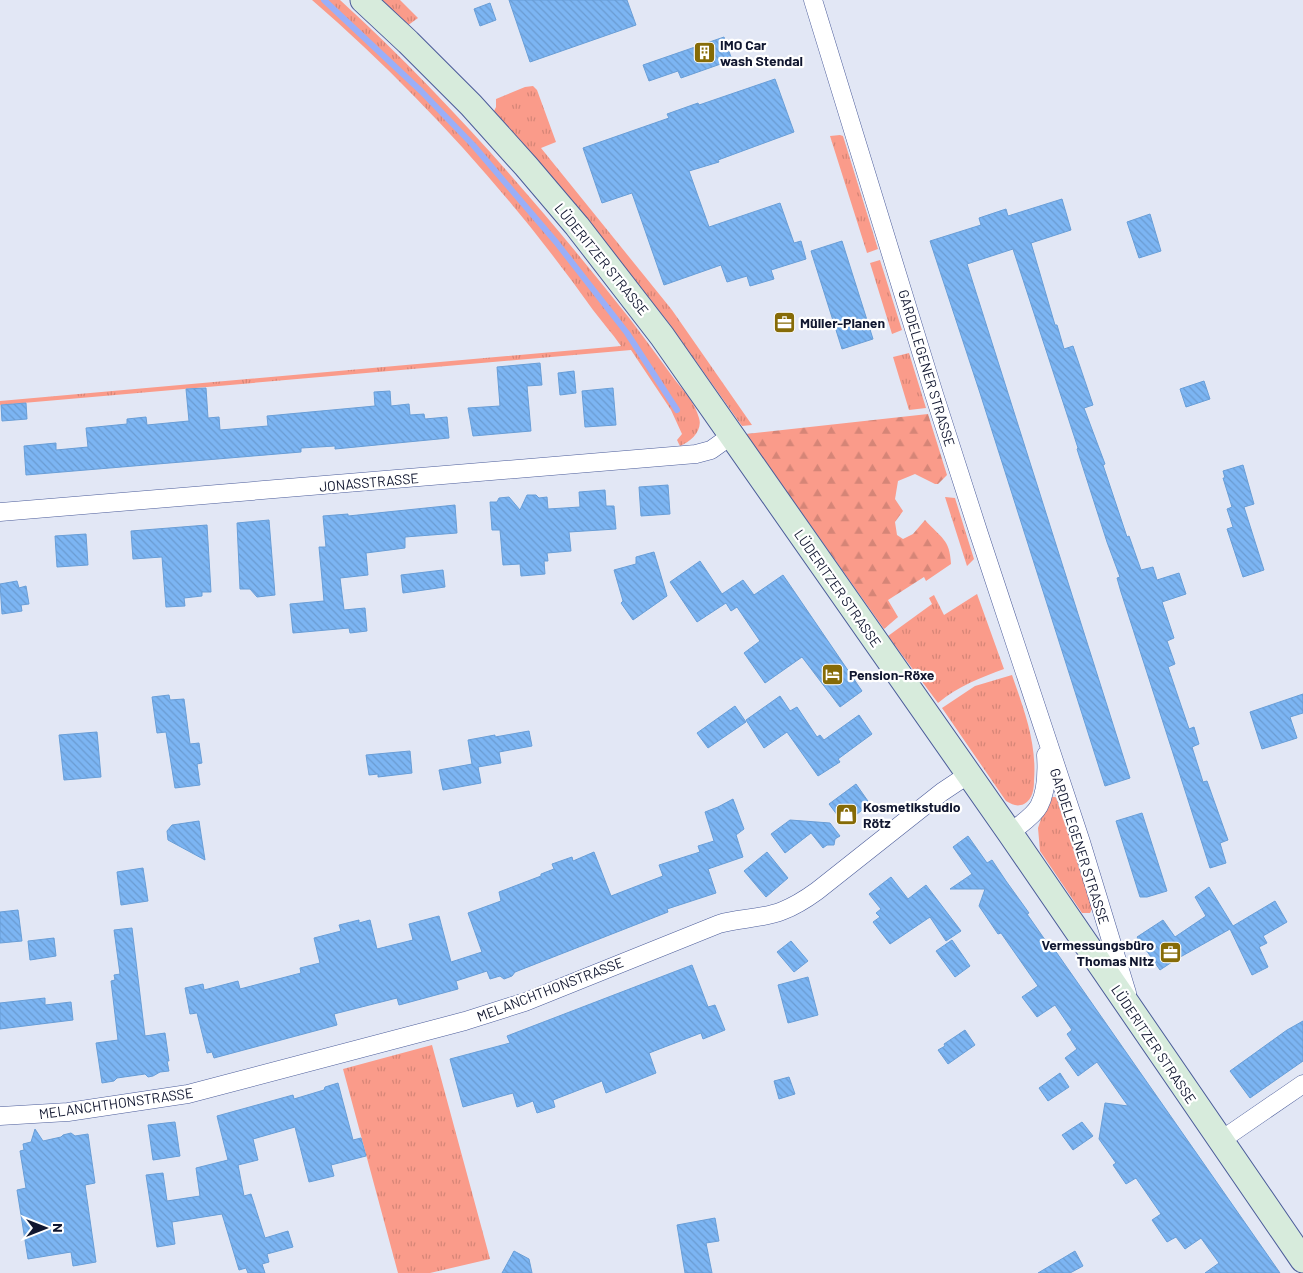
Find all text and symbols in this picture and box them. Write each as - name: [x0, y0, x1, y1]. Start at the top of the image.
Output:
- place label: IMO Car wash Stendal: [720, 36, 803, 69]
- building icon: IMO Car wash Stendal: [692, 40, 716, 64]
- street label: LÜDERITZER STRASSE: [551, 199, 653, 319]
- street label: GARDELEGENER STRASSE: [895, 288, 959, 448]
- office icon: Müller-Planen: [772, 310, 796, 334]
- place label: Müller-Planen: [800, 314, 885, 331]
- street label: JONASSTRASSE: [318, 469, 420, 495]
- street label: LÜDERITZER STRASSE: [791, 526, 885, 650]
- hotel icon: Pension-Röxe: [821, 662, 845, 686]
- place label: Pension-Röxe: [849, 666, 935, 683]
- street label: GARDELEGENER STRASSE: [1047, 766, 1113, 926]
- place label: Kosmetikstudio Rötz: [863, 798, 961, 831]
- shop icon: Kosmetikstudio Rötz: [835, 802, 859, 826]
- place label: Vermessungsbüro Thomas Nitz: [1041, 936, 1155, 969]
- office icon: Vermessungsbüro Thomas Nitz: [1158, 940, 1182, 964]
- street label: MELANCHTHONSTRASSE: [474, 953, 626, 1025]
- street label: LÜDERITZER STRASSE: [1108, 981, 1200, 1107]
- street label: MELANCHTHONSTRASSE: [38, 1084, 194, 1122]
- north arrow: [20, 1203, 70, 1253]
- text: N: [50, 1223, 67, 1233]

